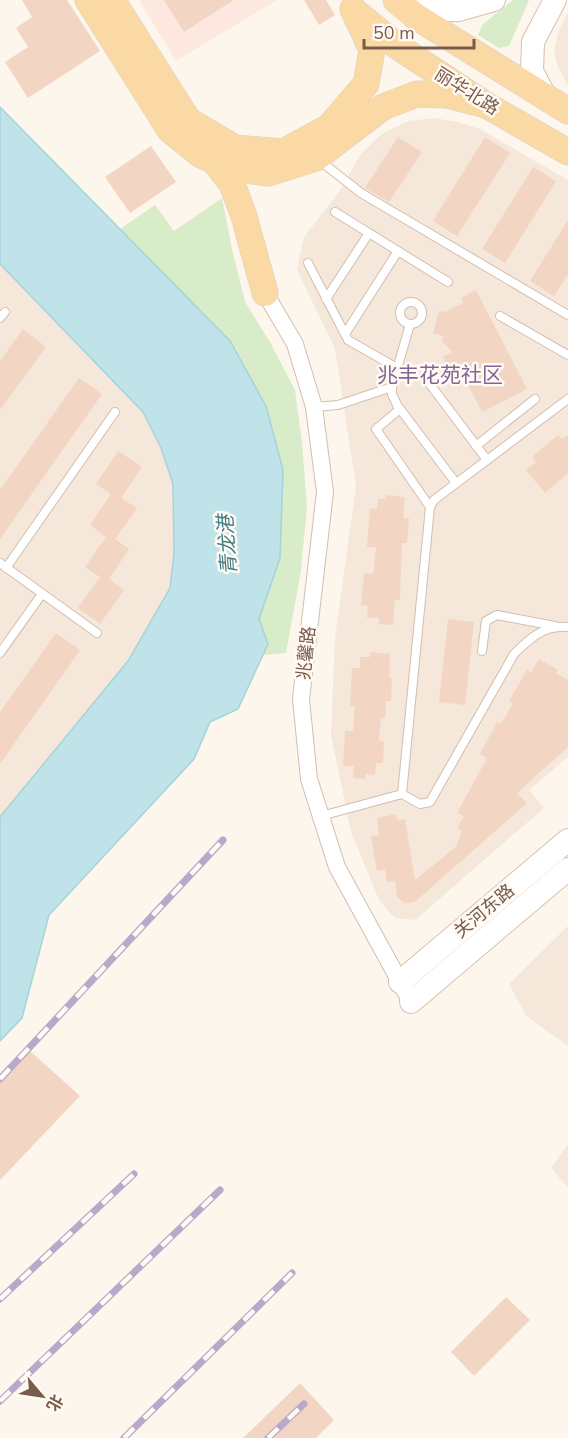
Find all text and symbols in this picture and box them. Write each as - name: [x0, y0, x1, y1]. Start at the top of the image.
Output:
- scale bar: [364, 12, 474, 50]
- text: 50 m: [373, 21, 415, 45]
- street label: 丽华北路: [430, 62, 504, 120]
- district label: 兆丰花苑社区: [377, 361, 503, 389]
- water label: 青龙港: [212, 511, 243, 576]
- street label: 兆馨路: [291, 625, 321, 681]
- street label: 关河东路: [449, 879, 519, 943]
- north arrow: [12, 1366, 72, 1426]
- text: 北: [41, 1390, 68, 1415]

